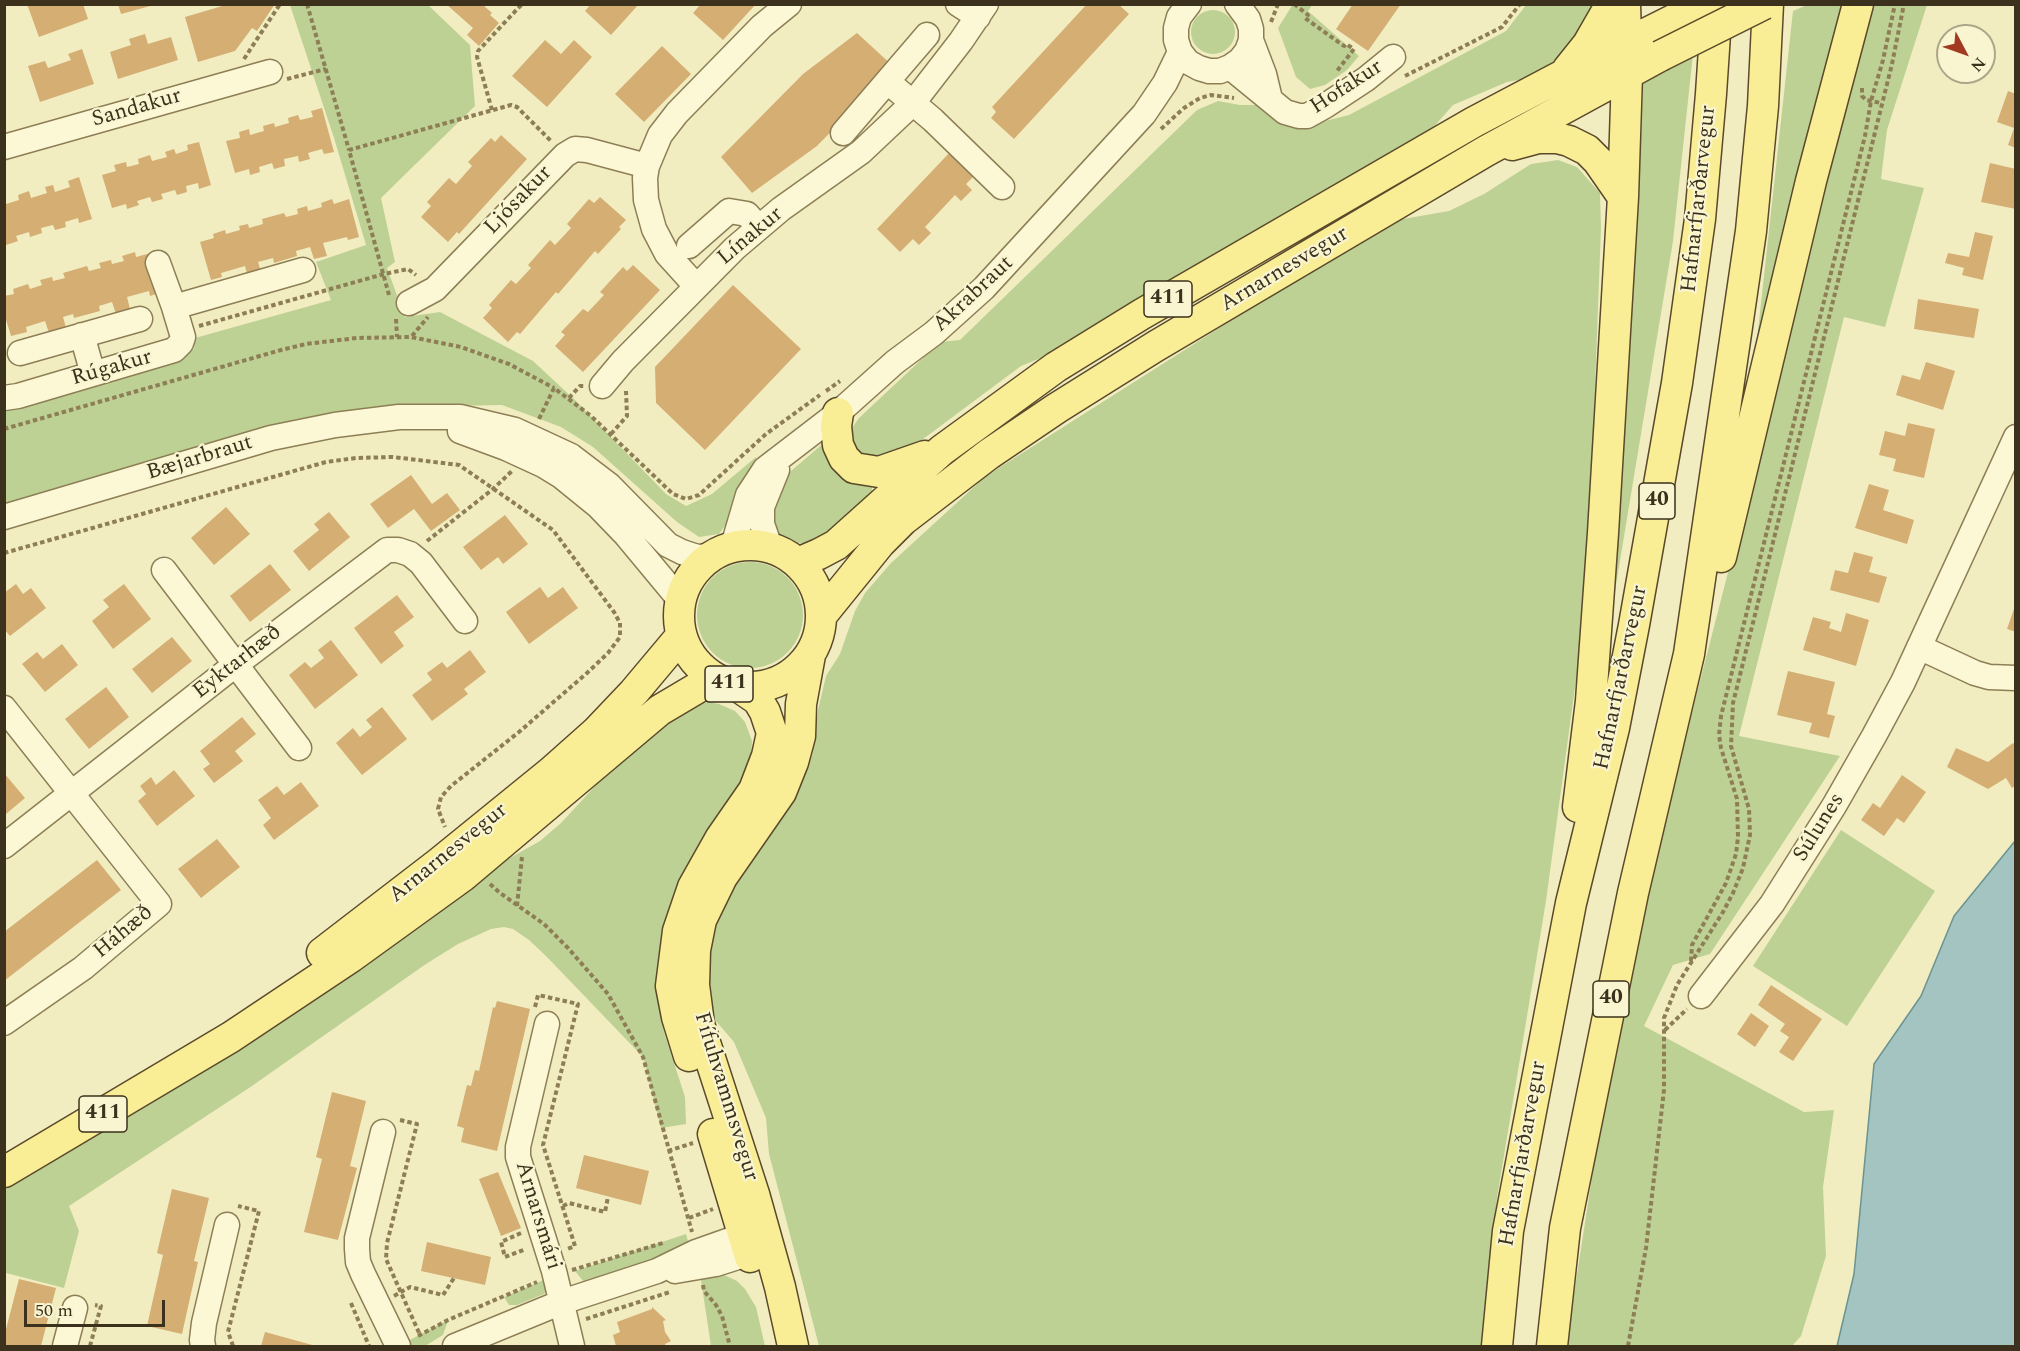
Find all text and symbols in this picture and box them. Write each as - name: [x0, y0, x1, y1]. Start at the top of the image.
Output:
- north arrow: [1936, 24, 1996, 84]
- text: N: [1965, 52, 1991, 77]
- street label: Hofakur: [1306, 55, 1388, 121]
- street label: Sandakur: [89, 84, 185, 134]
- street label: Hafnarfjarðarvegur: [1677, 104, 1723, 294]
- street label: Ljósakur: [480, 161, 558, 241]
- street label: Línakur: [713, 202, 789, 272]
- street label: Arnarnesvegur: [1216, 221, 1354, 319]
- street label: Akrabraut: [928, 251, 1020, 339]
- road number: 411: [1144, 281, 1192, 317]
- street label: Rúgakur: [69, 345, 155, 393]
- street label: Bæjarbraut: [144, 430, 256, 488]
- road number: 40: [1639, 483, 1675, 519]
- street label: Hafnarfjarðarvegur: [1590, 583, 1654, 773]
- street label: Eyktarhæð: [189, 620, 287, 706]
- road number: 411: [705, 666, 753, 702]
- street label: Súlunes: [1789, 789, 1851, 867]
- street label: Arnarnesvegur: [384, 798, 514, 910]
- street label: Háhæð: [89, 901, 159, 965]
- road number: 40: [1593, 981, 1629, 1017]
- street label: Fífuhvammsvegur: [687, 1009, 763, 1185]
- street label: Hafnarfjarðarvegur: [1495, 1059, 1553, 1249]
- road number: 411: [79, 1096, 127, 1132]
- street label: Arnarsmári: [508, 1159, 566, 1273]
- scale bar: [27, 1288, 168, 1326]
- text: 50 m: [35, 1297, 73, 1324]

